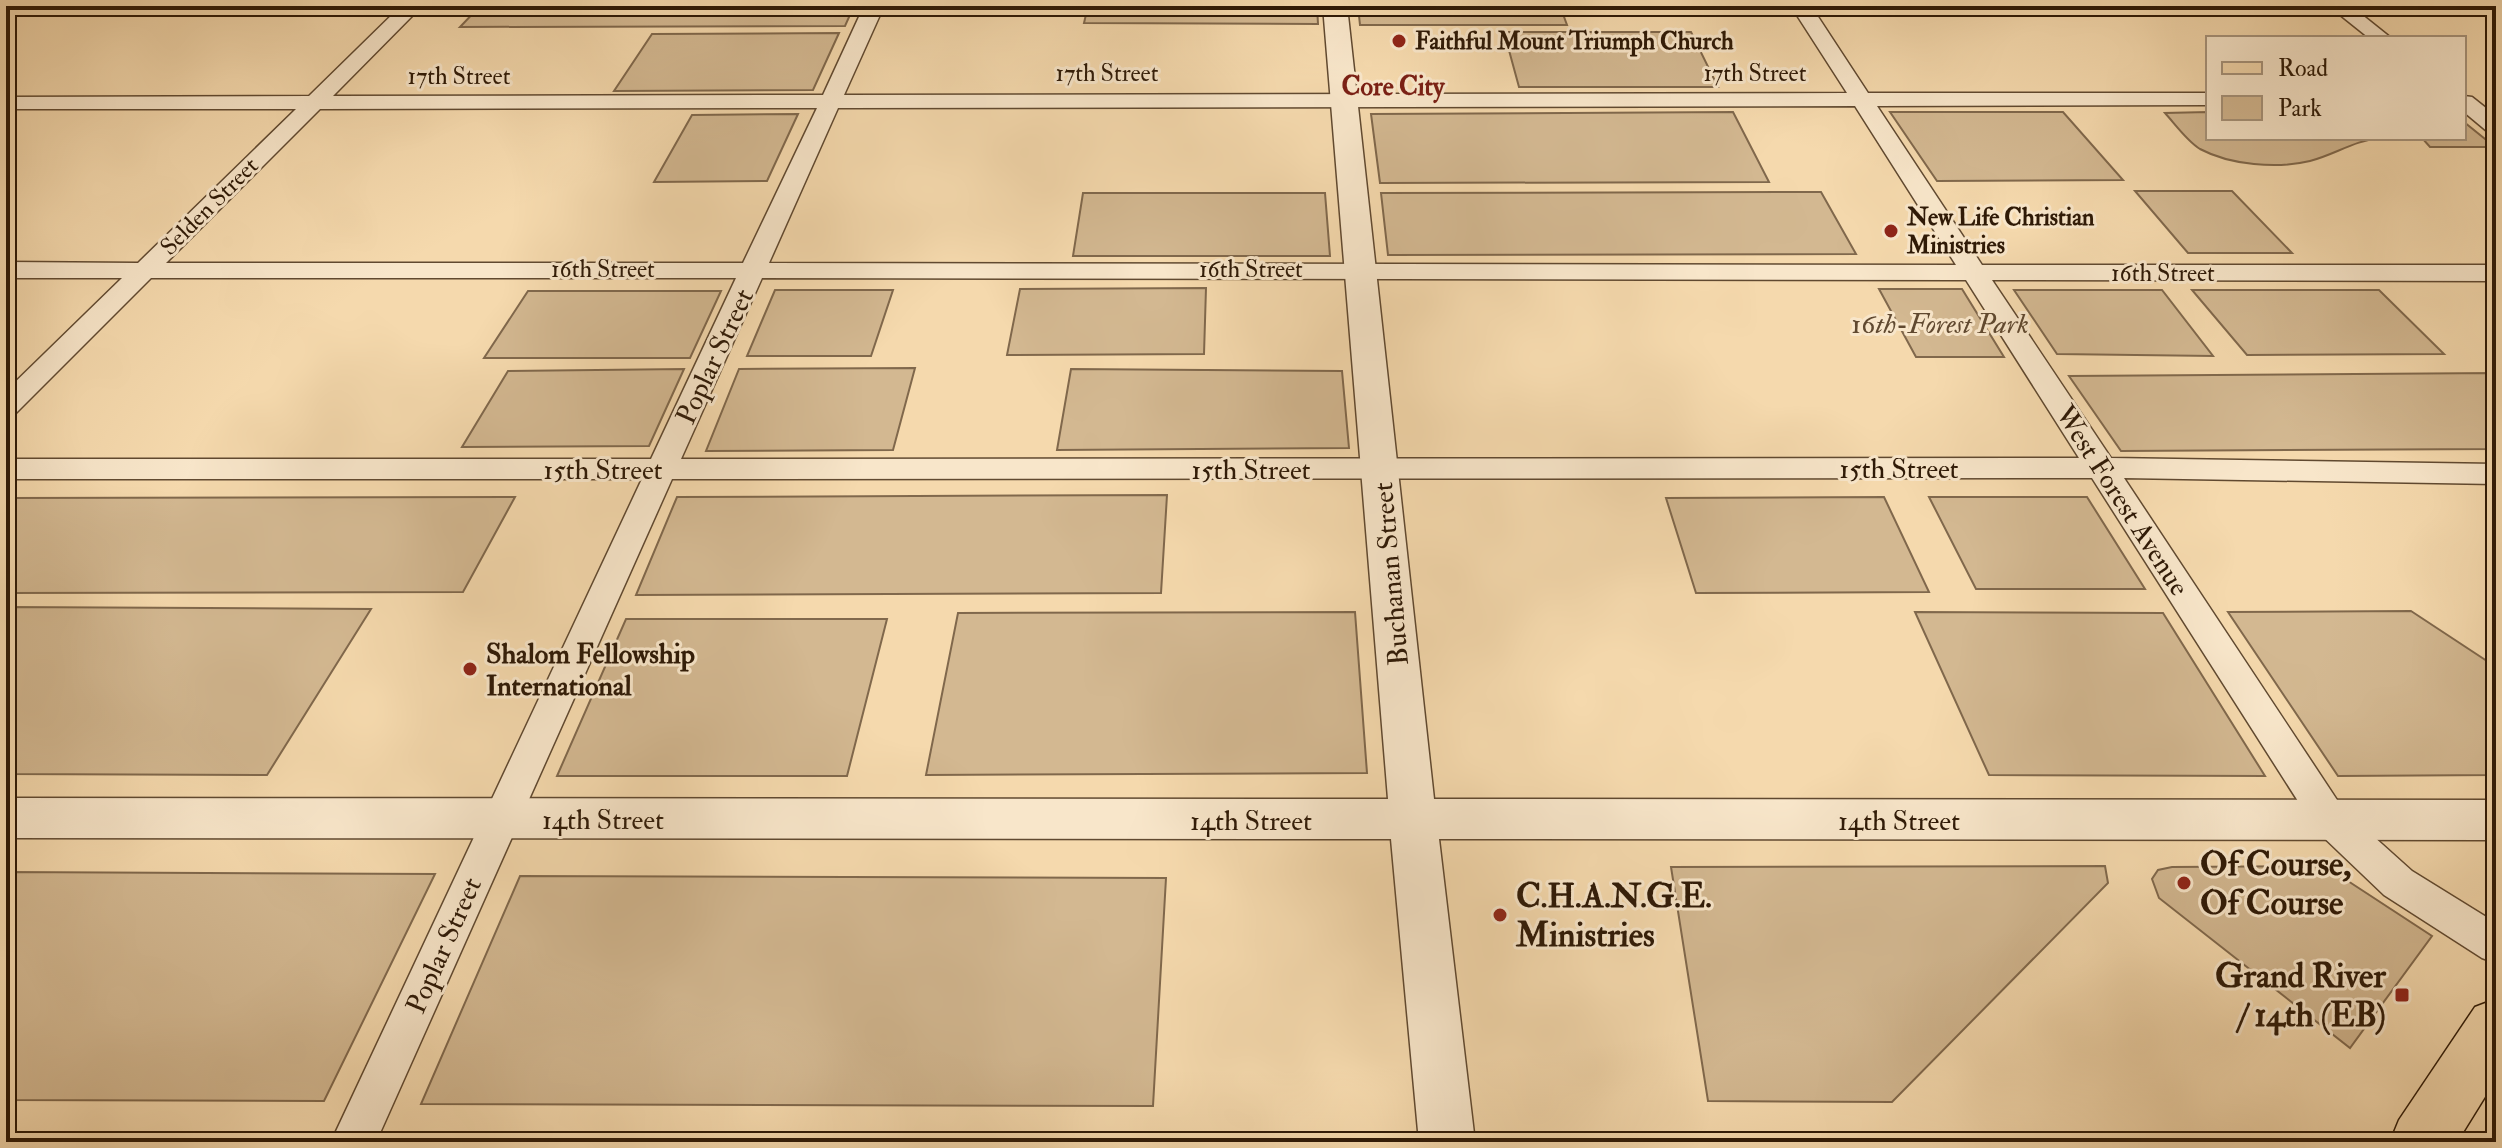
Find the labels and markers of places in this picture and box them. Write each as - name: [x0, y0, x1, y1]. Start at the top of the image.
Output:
- place label: Faithful Mount Triumph Church: [1415, 26, 1734, 57]
- marker: Faithful Mount Triumph Church: [1390, 32, 1408, 50]
- place label: New Life Christian Ministries: [1906, 202, 2095, 261]
- marker: New Life Christian Ministries: [1882, 222, 1900, 240]
- place label: Shalom Fellowship International: [486, 637, 695, 704]
- marker: Shalom Fellowship International: [461, 660, 479, 678]
- place label: Of Course, Of Course: [2200, 843, 2351, 925]
- marker: Of Course, Of Course: [2175, 874, 2193, 892]
- place label: C.H.A.N.G.E. Ministries: [1515, 875, 1712, 957]
- marker: C.H.A.N.G.E. Ministries: [1491, 906, 1509, 924]
- place label: Grand River / 14th (EB): [2215, 955, 2387, 1037]
- marker: Grand River / 14th (EB): [2393, 986, 2411, 1004]

